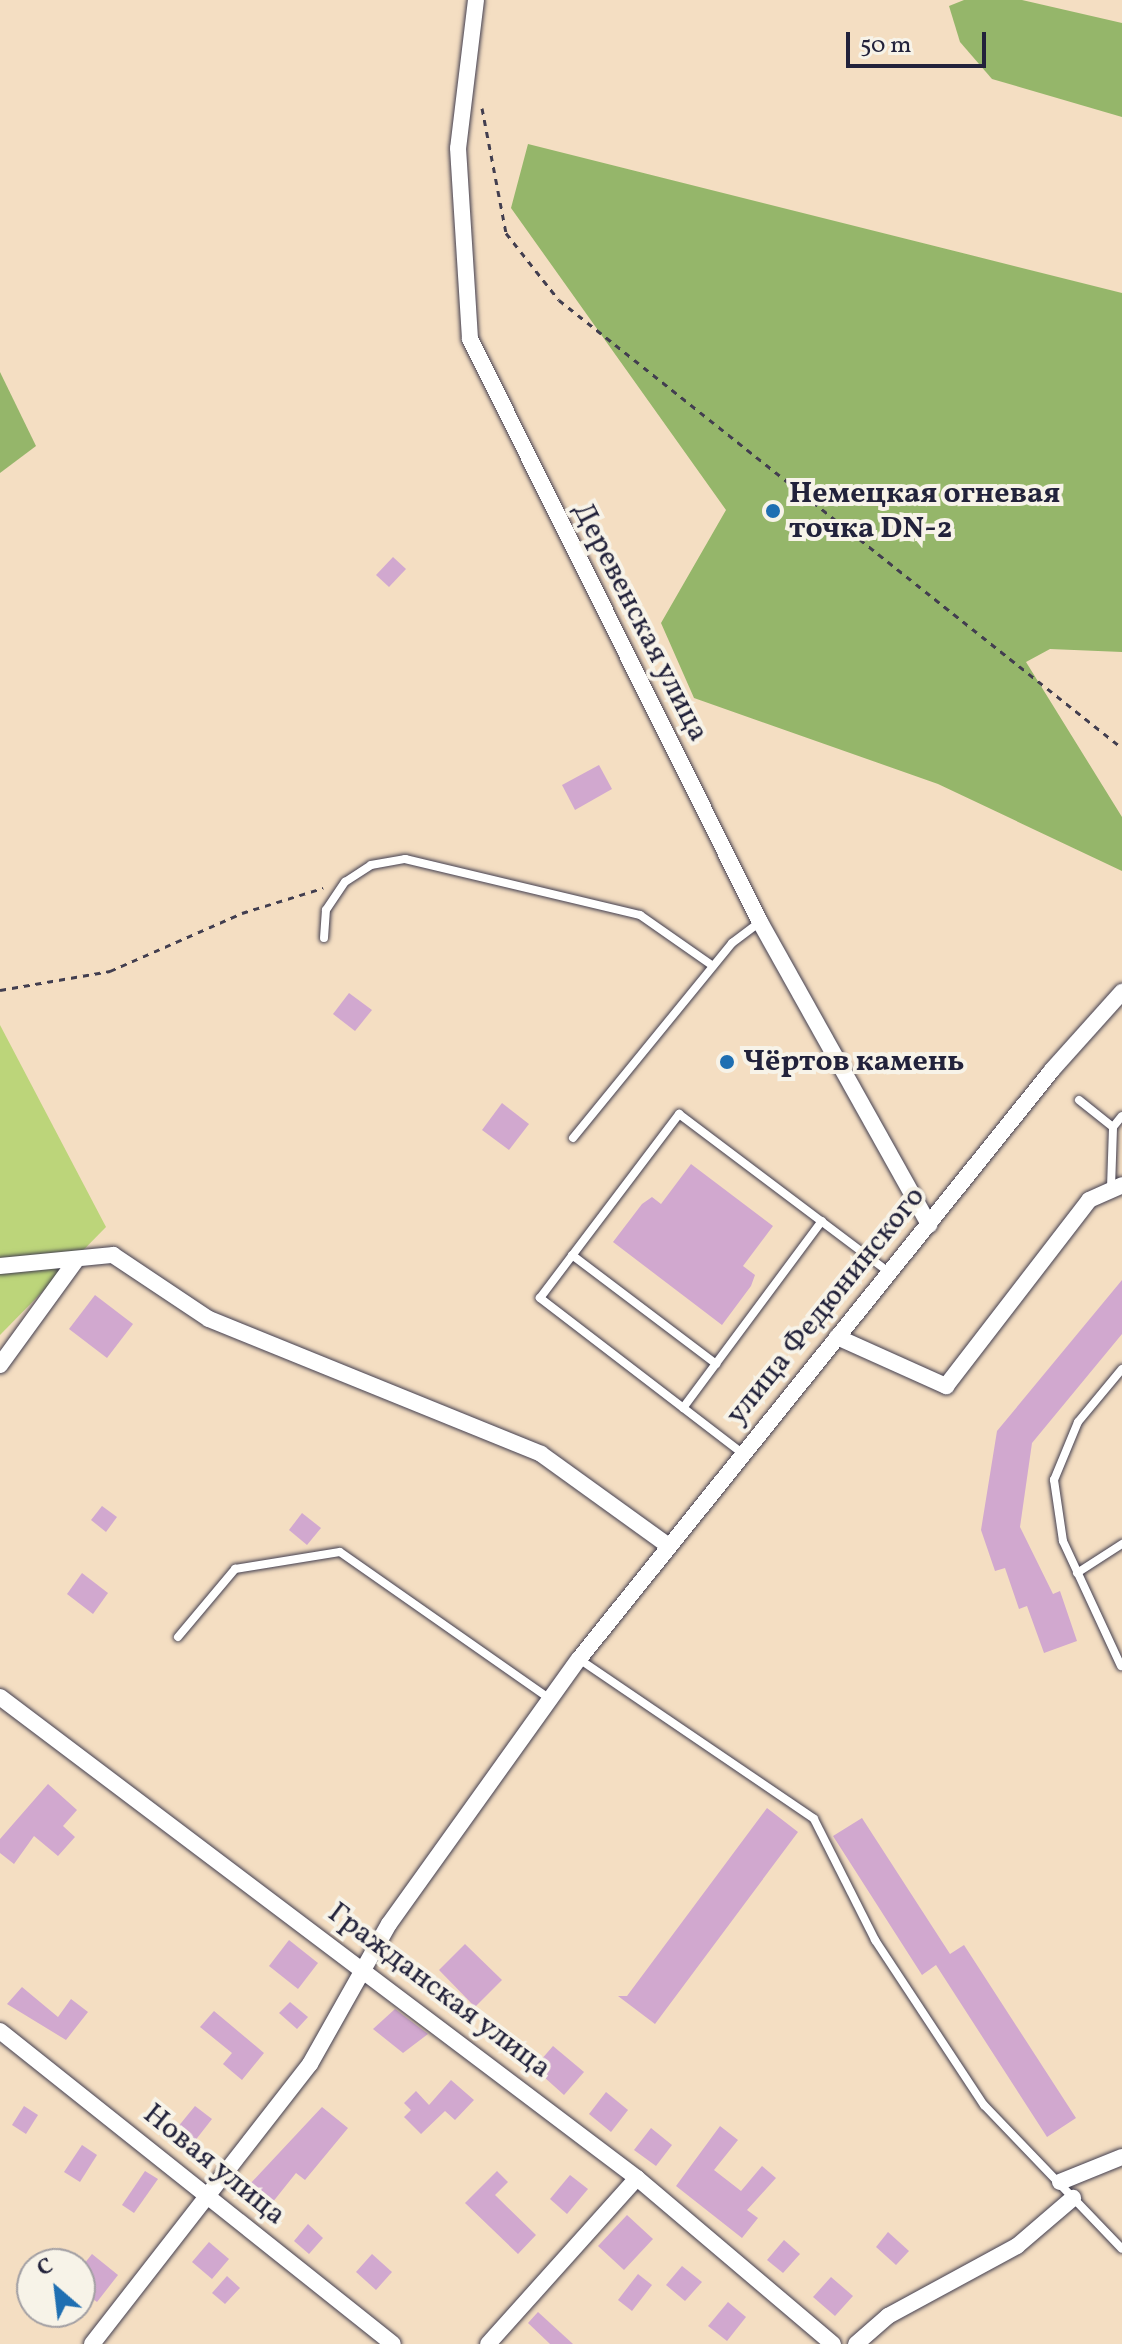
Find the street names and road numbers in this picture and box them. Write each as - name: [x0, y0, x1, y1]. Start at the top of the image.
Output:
- street label: Деревенская улица: [564, 496, 716, 748]
- street label: улица Федюнинского: [719, 1180, 933, 1432]
- street label: Гражданская улица: [320, 1895, 558, 2087]
- street label: Новая улица: [135, 2096, 293, 2234]

